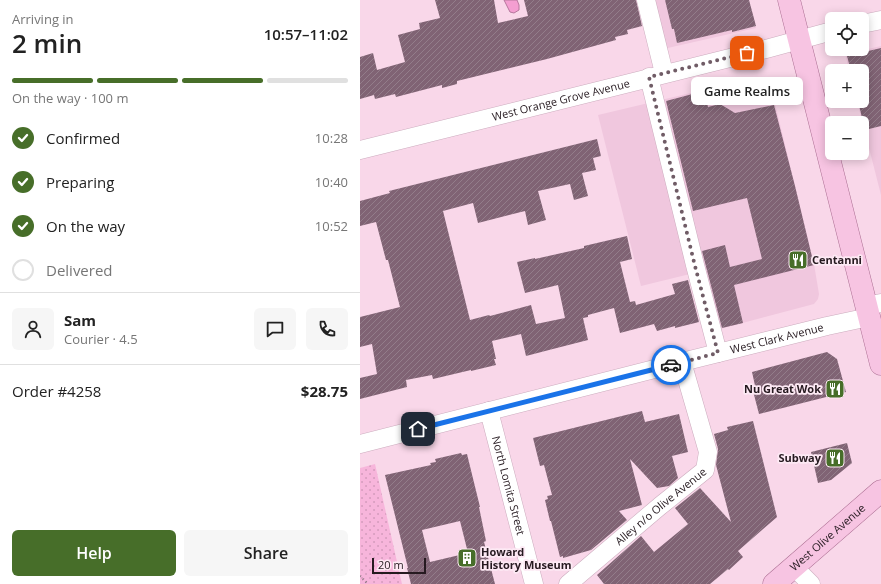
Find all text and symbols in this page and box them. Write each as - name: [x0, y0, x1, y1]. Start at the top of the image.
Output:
- text: Arriving in: [12, 10, 74, 28]
- map controls: [825, 12, 869, 160]
- button: locate: [825, 12, 869, 56]
- text: 10:57–11:02: [264, 24, 348, 44]
- text: 2 min: [12, 25, 82, 61]
- pin: [730, 36, 764, 70]
- icon: bag: [736, 42, 758, 64]
- button: +: [825, 64, 869, 108]
- street label: West Orange Grove Avenue: [490, 75, 631, 124]
- callout: Game Realms: [691, 77, 803, 105]
- text: Game Realms: [704, 82, 790, 100]
- text: On the way · 100 m: [12, 89, 128, 107]
- button: −: [825, 116, 869, 160]
- icon: check: [12, 127, 34, 149]
- text: Confirmed: [46, 128, 120, 148]
- text: 10:28: [315, 129, 348, 147]
- icon: check: [12, 171, 34, 193]
- text: Preparing: [46, 172, 114, 192]
- text: 10:40: [315, 173, 348, 191]
- icon: check: [12, 215, 34, 237]
- text: On the way: [46, 216, 125, 236]
- text: 10:52: [315, 217, 348, 235]
- restaurant icon: Centanni: [787, 249, 809, 271]
- place label: Centanni: [812, 252, 862, 267]
- text: Delivered: [46, 260, 113, 280]
- button: person: [12, 308, 54, 350]
- button: chat: [254, 308, 296, 350]
- button: phone: [306, 308, 348, 350]
- text: Sam: [64, 310, 96, 330]
- street label: West Clark Avenue: [728, 319, 825, 357]
- text: Courier · 4.5: [64, 330, 138, 348]
- courier: [651, 345, 691, 385]
- icon: car: [660, 354, 682, 376]
- restaurant icon: Nu Great Wok: [824, 378, 846, 400]
- text: Order #4258: [12, 381, 101, 401]
- text: $28.75: [301, 381, 348, 401]
- place label: Nu Great Wok: [744, 381, 821, 396]
- pin: [401, 412, 435, 446]
- icon: home: [407, 418, 429, 440]
- street label: North Lomita Street: [489, 434, 529, 537]
- restaurant icon: Subway: [824, 447, 846, 469]
- place label: Subway: [778, 450, 822, 465]
- street label: Alley n/o Olive Avenue: [611, 464, 709, 548]
- street label: West Olive Avenue: [786, 500, 868, 574]
- button: Help: [12, 530, 176, 576]
- button: Share: [184, 530, 348, 576]
- place label: Howard History Museum: [481, 544, 572, 572]
- building icon: Howard History Museum: [456, 547, 478, 569]
- scale bar: [372, 556, 426, 575]
- text: 20 m: [378, 557, 404, 572]

